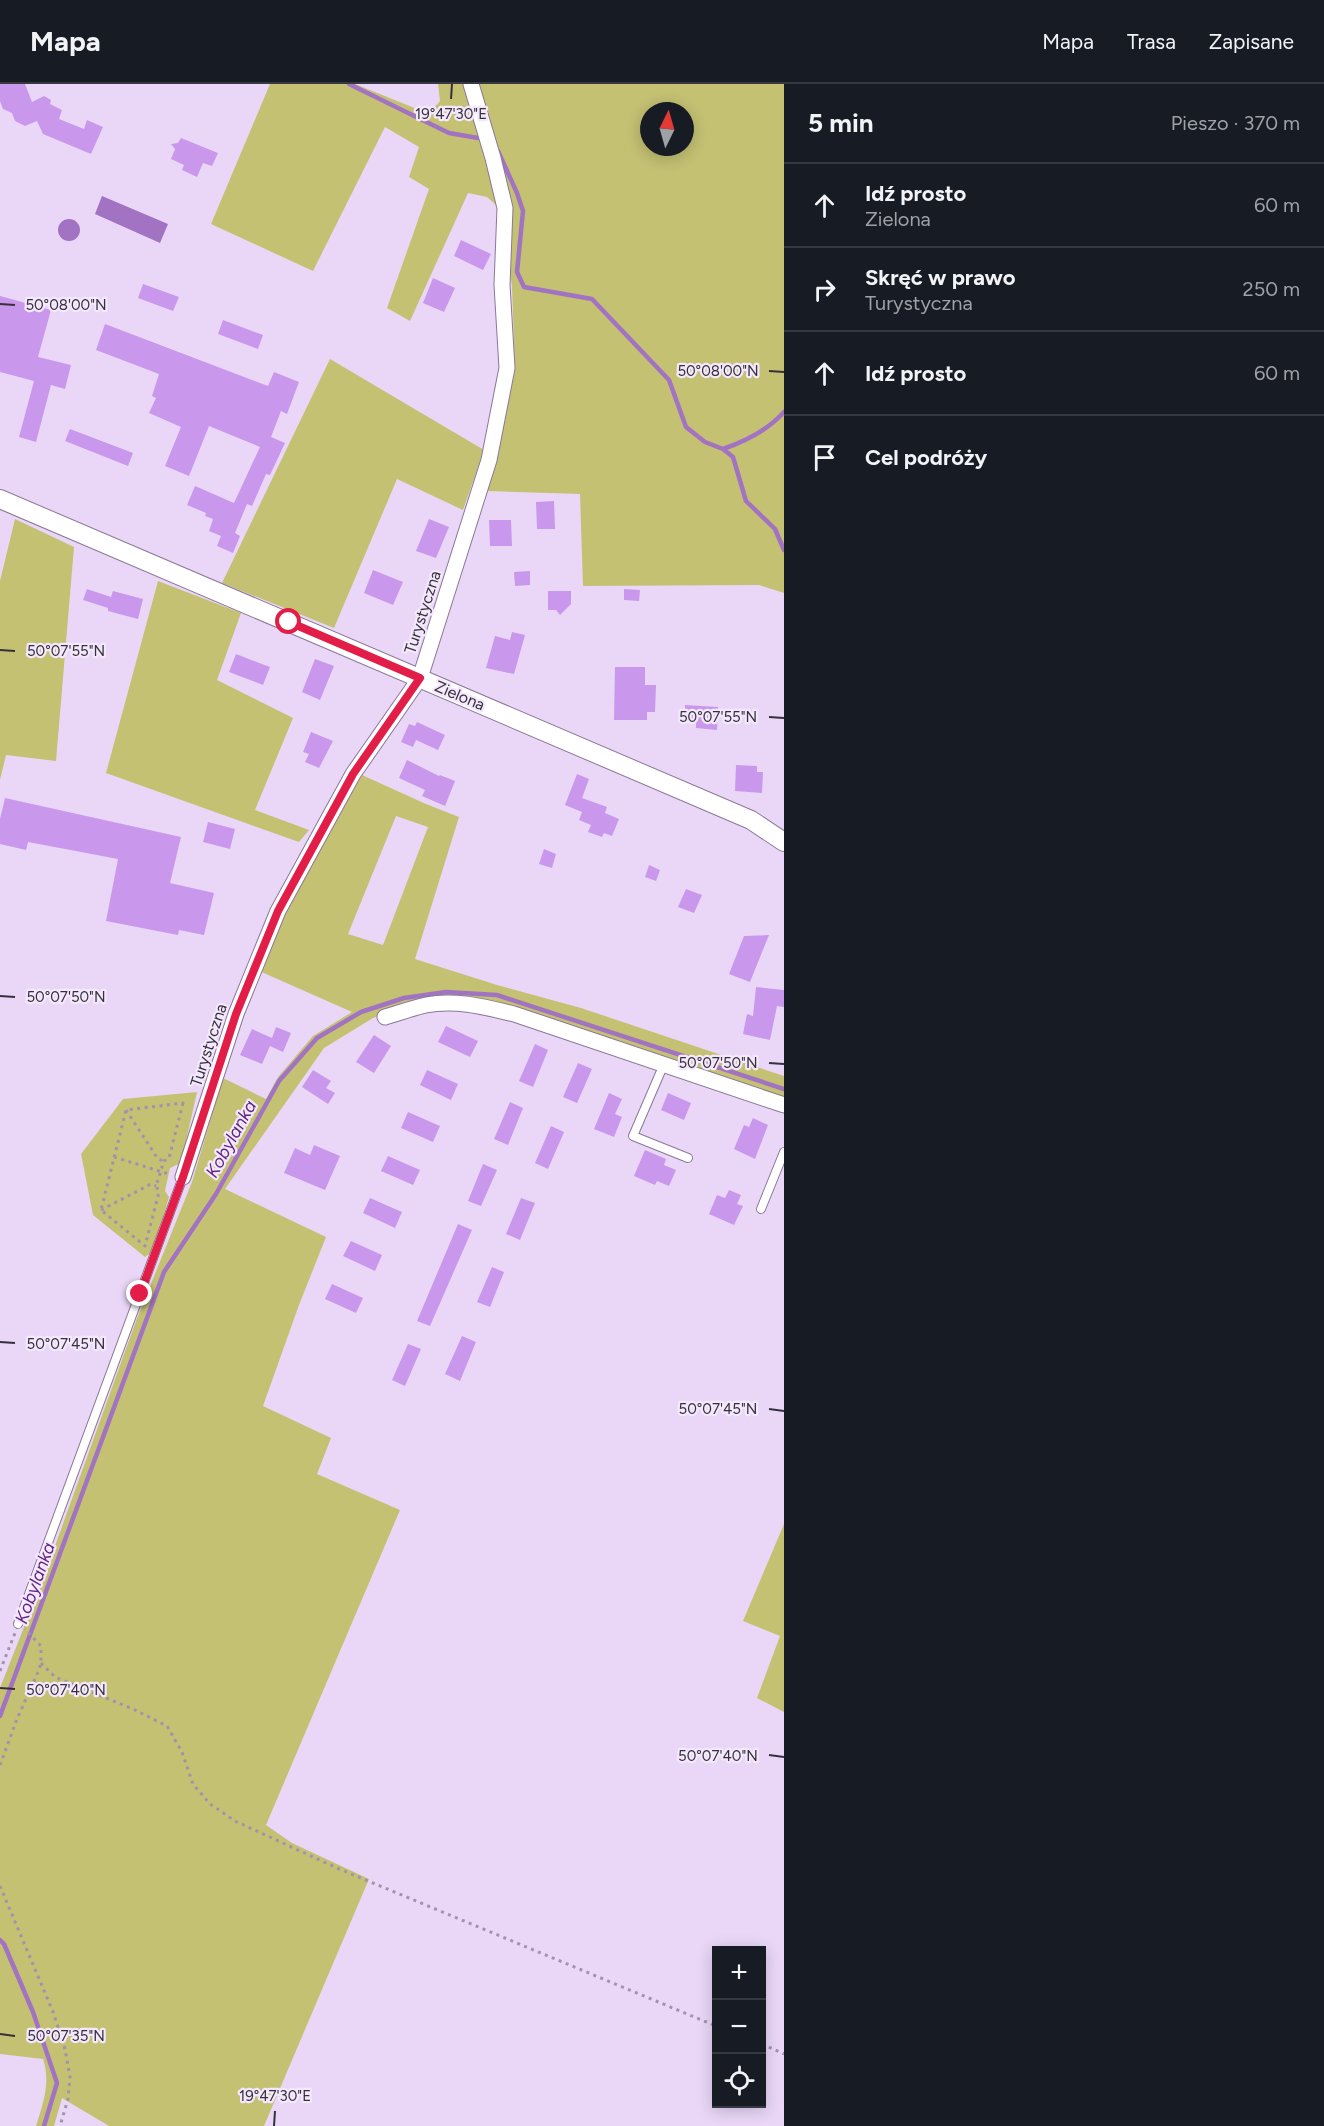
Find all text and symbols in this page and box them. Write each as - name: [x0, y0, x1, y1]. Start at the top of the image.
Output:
- text: Mapa: [30, 24, 101, 58]
- text: Mapa: [1042, 29, 1094, 54]
- text: Trasa: [1127, 29, 1176, 54]
- text: Zapisane: [1209, 29, 1294, 54]
- north arrow: [640, 102, 694, 156]
- text: 19°47'30"E: [415, 105, 487, 123]
- text: 5 min: [808, 107, 874, 139]
- text: Pieszo · 370 m: [1171, 111, 1300, 135]
- text: Idź prosto: [865, 180, 966, 207]
- icon: ahead: [808, 189, 841, 222]
- text: 60 m: [1254, 193, 1300, 217]
- text: Zielona: [865, 207, 931, 231]
- text: Skręć w prawo: [865, 264, 1015, 291]
- icon: right: [808, 273, 841, 306]
- text: 250 m: [1243, 277, 1300, 301]
- text: Turystyczna: [865, 291, 973, 315]
- text: 50°08'00"N: [25, 296, 107, 314]
- icon: ahead: [808, 357, 841, 390]
- text: Idź prosto: [865, 360, 966, 387]
- text: 60 m: [1254, 361, 1300, 385]
- text: 50°08'00"N: [677, 362, 759, 380]
- icon: arrive: [808, 441, 841, 474]
- text: Cel podróży: [865, 444, 987, 471]
- street label: Turystyczna: [400, 568, 445, 656]
- route start: [275, 608, 301, 634]
- text: 50°07'55"N: [27, 642, 105, 660]
- street label: Zielona: [432, 676, 488, 714]
- text: 50°07'55"N: [679, 708, 757, 726]
- text: 50°07'50"N: [26, 988, 106, 1006]
- street label: Turystyczna: [186, 1001, 231, 1089]
- text: 50°07'50"N: [678, 1054, 758, 1072]
- water label: Kobylanka: [201, 1096, 261, 1181]
- route end: [126, 1280, 152, 1306]
- text: 50°07'45"N: [27, 1335, 105, 1353]
- text: 50°07'45"N: [679, 1400, 757, 1418]
- water label: Kobylanka: [10, 1539, 60, 1627]
- text: 50°07'40"N: [26, 1681, 106, 1699]
- text: 50°07'40"N: [678, 1747, 758, 1765]
- map controls: [712, 1946, 766, 2108]
- button: +: [712, 1946, 766, 2000]
- button: −: [712, 2000, 766, 2054]
- text: 50°07'35"N: [27, 2027, 105, 2045]
- button: locate: [712, 2054, 766, 2108]
- text: 19°47'30"E: [239, 2087, 311, 2105]

